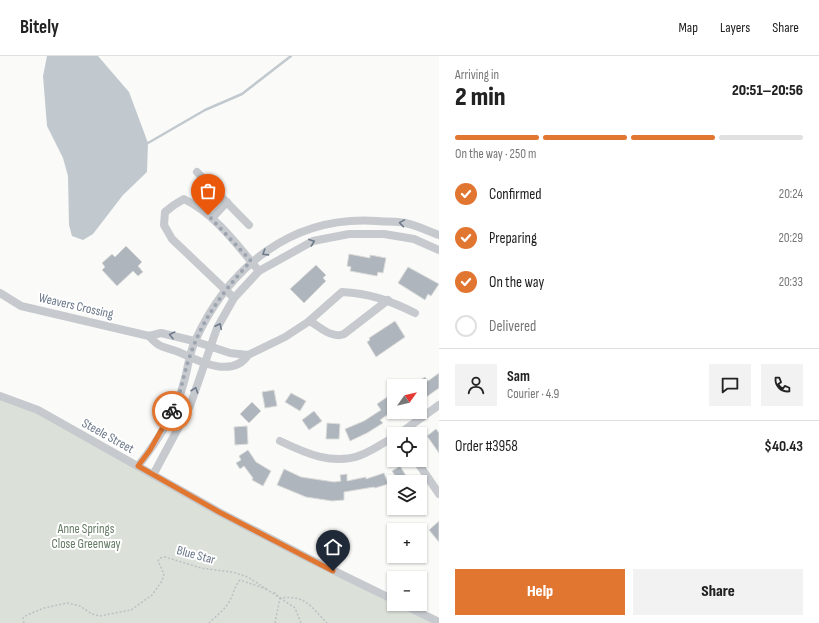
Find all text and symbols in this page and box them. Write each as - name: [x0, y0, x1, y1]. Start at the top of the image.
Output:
- text: Bitely: [20, 16, 59, 39]
- text: Map: [678, 19, 698, 36]
- text: Layers: [720, 19, 750, 36]
- text: Share: [772, 19, 799, 36]
- text: Arriving in: [455, 67, 499, 83]
- text: 20:51–20:56: [732, 81, 803, 100]
- text: 2 min: [455, 82, 505, 113]
- text: On the way · 250 m: [455, 146, 536, 162]
- pin: [191, 174, 225, 215]
- icon: bag: [197, 180, 219, 202]
- icon: check: [455, 183, 477, 205]
- text: Confirmed: [489, 185, 542, 204]
- text: 20:24: [779, 186, 803, 202]
- one-way arrow: [399, 219, 405, 228]
- icon: check: [455, 227, 477, 249]
- text: Preparing: [489, 229, 537, 248]
- text: 20:29: [778, 230, 803, 246]
- one-way arrow: [309, 238, 316, 247]
- one-way arrow: [262, 248, 269, 255]
- icon: check: [455, 271, 477, 293]
- text: On the way: [489, 273, 544, 292]
- text: 20:33: [779, 274, 803, 290]
- street label: Weavers Crossing: [37, 290, 115, 322]
- text: Delivered: [489, 317, 536, 336]
- one-way arrow: [214, 323, 222, 331]
- one-way arrow: [168, 332, 175, 340]
- button: person: [455, 364, 497, 406]
- button: chat: [709, 364, 751, 406]
- button: phone: [761, 364, 803, 406]
- text: Sam: [507, 367, 530, 386]
- north arrow: [387, 379, 427, 419]
- map controls: [387, 379, 427, 611]
- text: Courier · 4.9: [507, 386, 559, 402]
- one-way arrow: [191, 387, 199, 394]
- courier: [152, 391, 192, 431]
- icon: bike: [161, 400, 183, 422]
- street label: Steele Street: [79, 415, 137, 457]
- button: locate: [387, 427, 427, 467]
- text: Order #3958: [455, 437, 518, 456]
- text: $40.43: [764, 437, 803, 456]
- button: layers: [387, 475, 427, 515]
- park label: Anne Springs Close Greenway: [51, 521, 121, 552]
- button: +: [387, 523, 427, 563]
- pin: [316, 530, 350, 571]
- icon: home: [322, 536, 344, 558]
- street label: Blue Star: [175, 542, 217, 568]
- button: Help: [455, 569, 625, 615]
- button: Share: [633, 569, 803, 615]
- button: −: [387, 571, 427, 611]

